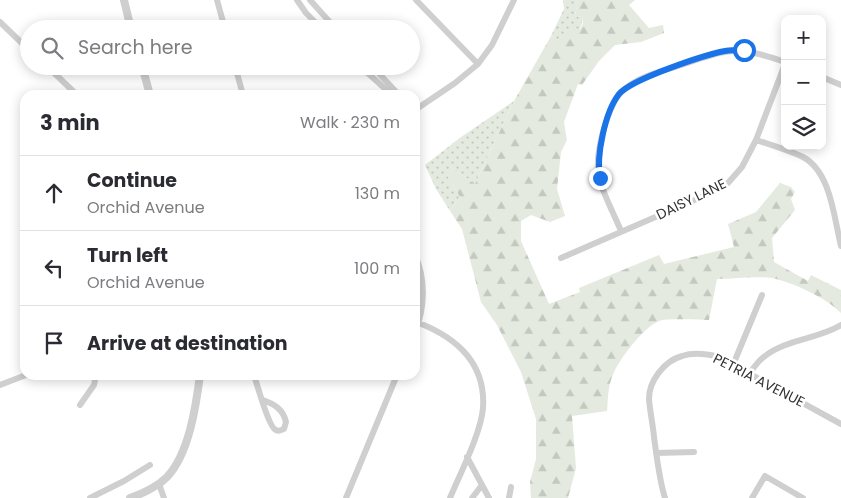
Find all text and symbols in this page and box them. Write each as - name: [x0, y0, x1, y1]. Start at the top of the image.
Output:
- map controls: [781, 15, 826, 150]
- button: +: [781, 15, 826, 60]
- search box: [20, 20, 420, 75]
- icon: search: [38, 34, 66, 62]
- text: Search here: [78, 34, 192, 61]
- route start: [733, 39, 756, 62]
- button: −: [781, 60, 826, 105]
- button: layers: [781, 105, 826, 150]
- text: 3 min: [40, 108, 100, 137]
- text: Walk · 230 m: [300, 111, 400, 134]
- text: Continue: [87, 167, 177, 194]
- route end: [589, 167, 612, 190]
- street label: DAISY LANE: [653, 173, 729, 225]
- icon: ahead: [40, 179, 68, 207]
- text: 130 m: [355, 182, 400, 205]
- text: Orchid Avenue: [87, 196, 205, 219]
- text: Turn left: [87, 242, 168, 269]
- icon: left: [40, 254, 68, 282]
- text: 100 m: [354, 257, 400, 280]
- text: Orchid Avenue: [87, 271, 205, 294]
- icon: arrive: [40, 329, 68, 357]
- text: Arrive at destination: [87, 330, 288, 357]
- street label: PETRIA AVENUE: [710, 348, 808, 412]

